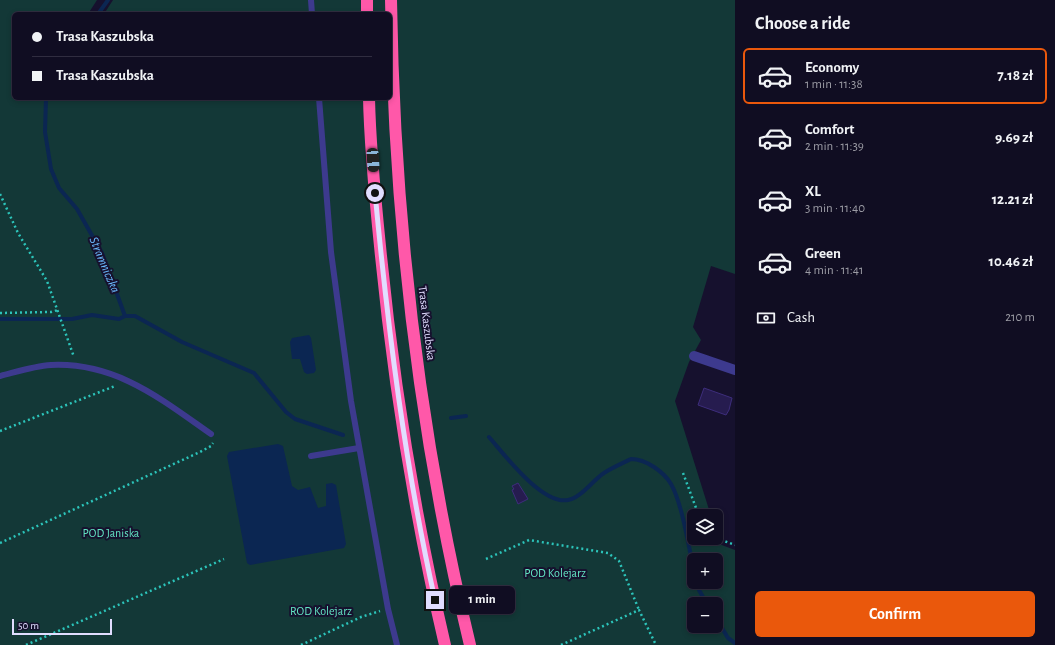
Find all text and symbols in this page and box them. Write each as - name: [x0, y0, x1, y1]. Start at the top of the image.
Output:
- text: Choose a ride: [755, 15, 850, 33]
- text: Trasa Kaszubska: [56, 29, 154, 44]
- icon: car: [757, 58, 793, 94]
- text: Economy: [805, 60, 859, 75]
- text: Trasa Kaszubska: [56, 68, 154, 83]
- text: 7.18 zł: [997, 68, 1033, 83]
- text: 1 min · 11:38: [805, 78, 863, 91]
- icon: car: [757, 120, 793, 156]
- text: Comfort: [805, 122, 854, 137]
- text: 9.69 zł: [995, 130, 1033, 145]
- text: 2 min · 11:39: [805, 140, 864, 153]
- car: [366, 148, 380, 172]
- icon: car: [757, 182, 793, 218]
- route start: [366, 184, 384, 202]
- text: XL: [805, 184, 821, 199]
- text: 12.21 zł: [992, 192, 1033, 207]
- text: 3 min · 11:40: [805, 202, 865, 215]
- water label: Stramniczka: [86, 235, 122, 295]
- icon: car: [757, 244, 793, 280]
- text: Green: [805, 246, 841, 261]
- text: 10.46 zł: [989, 254, 1033, 269]
- text: 4 min · 11:41: [805, 264, 864, 277]
- street label: Trasa Kaszubska: [416, 285, 438, 362]
- icon: cash: [755, 307, 777, 329]
- text: Cash: [787, 310, 815, 325]
- text: 210 m: [1005, 311, 1035, 324]
- map controls: [687, 509, 723, 633]
- button: layers: [687, 509, 723, 545]
- park label: POD Janiska: [83, 527, 140, 539]
- button: +: [687, 553, 723, 589]
- park label: POD Kolejarz: [524, 567, 586, 580]
- callout: 1 min: [449, 586, 515, 614]
- route end: [426, 591, 444, 609]
- button: Confirm: [755, 591, 1035, 637]
- text: 1 min: [468, 593, 496, 606]
- button: −: [687, 597, 723, 633]
- park label: ROD Kolejarz: [290, 605, 352, 618]
- scale bar: [12, 617, 112, 636]
- text: 50 m: [18, 620, 39, 631]

